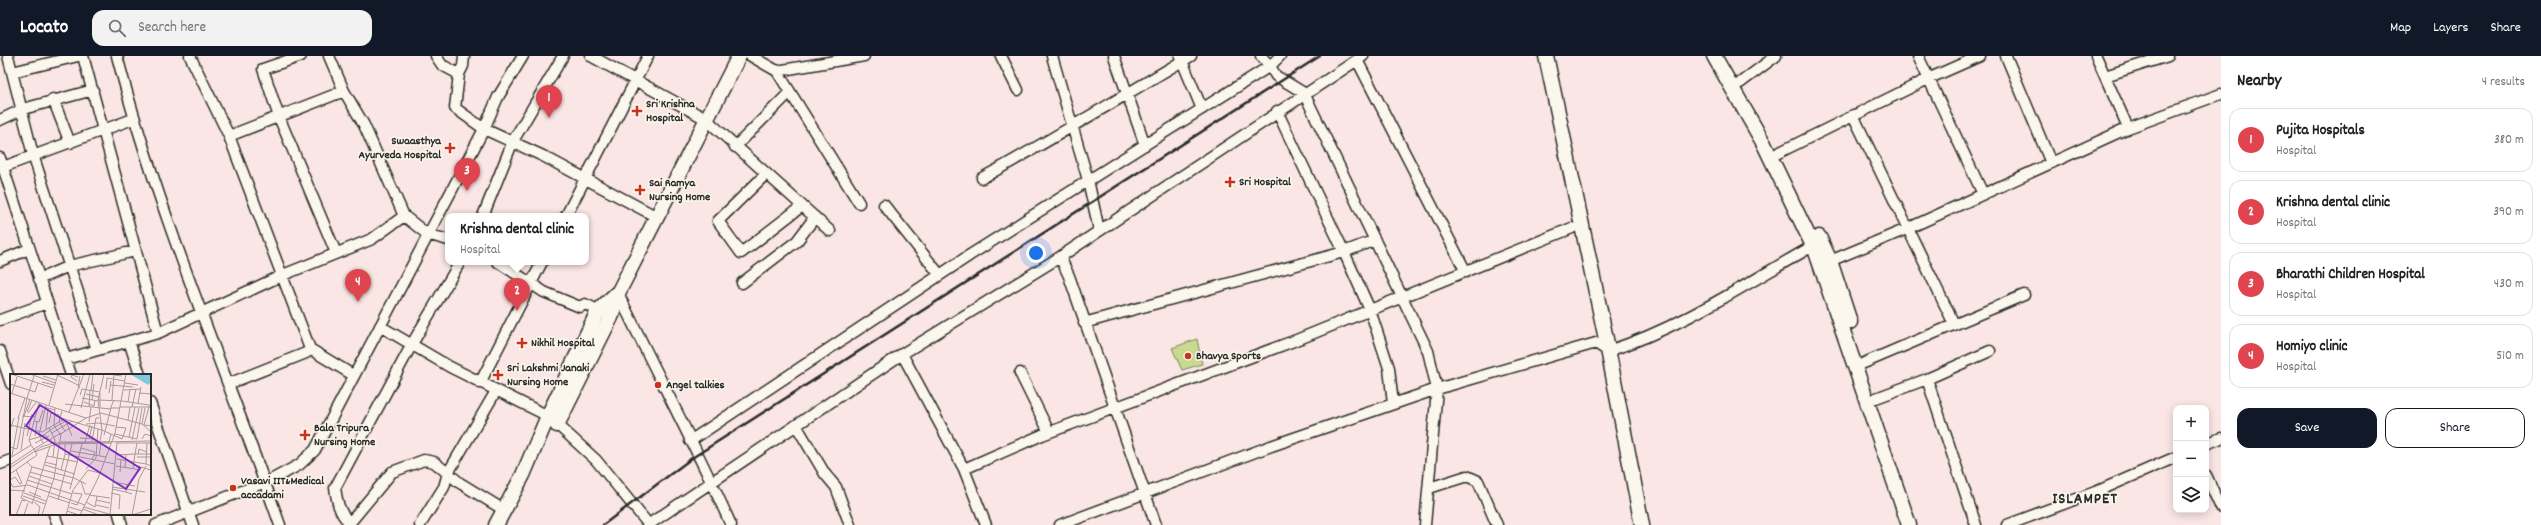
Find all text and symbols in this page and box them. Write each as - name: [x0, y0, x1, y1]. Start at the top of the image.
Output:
- search box: [92, 10, 372, 46]
- text: Locato: [20, 15, 68, 42]
- icon: search: [106, 17, 128, 39]
- text: Search here: [138, 17, 206, 39]
- text: Map: [2390, 18, 2411, 38]
- text: Layers: [2433, 18, 2468, 38]
- text: Share: [2490, 18, 2521, 38]
- text: Nearby: [2237, 70, 2281, 94]
- text: 4 results: [2482, 73, 2525, 92]
- pin: 1: [536, 85, 562, 118]
- place label: Sri Krishna Hospital: [646, 96, 696, 127]
- marker: Sri Krishna Hospital: [631, 105, 643, 117]
- text: Pujita Hospitals: [2276, 120, 2365, 142]
- text: 1: [2250, 131, 2252, 150]
- text: 380 m: [2494, 131, 2524, 150]
- place label: Swaasthya Ayurveda Hospital: [358, 133, 442, 164]
- marker: Swaasthya Ayurveda Hospital: [444, 142, 456, 154]
- text: Hospital: [2276, 142, 2316, 161]
- pin: 3: [454, 158, 480, 191]
- place label: Sri Hospital: [1239, 174, 1291, 191]
- place label: Sai Ramya Nursing Home: [649, 175, 711, 206]
- marker: Sri Hospital: [1224, 176, 1236, 188]
- marker: Sai Ramya Nursing Home: [634, 184, 646, 196]
- text: Krishna dental clinic: [2276, 192, 2390, 214]
- text: 2: [2248, 203, 2254, 222]
- text: 390 m: [2493, 203, 2524, 222]
- popup: [445, 213, 589, 265]
- text: Hospital: [2276, 214, 2316, 233]
- text: Krishna dental clinic: [460, 219, 574, 241]
- text: Hospital: [460, 241, 500, 260]
- your location: [1026, 243, 1046, 263]
- text: Bharathi Children Hospital: [2276, 264, 2425, 286]
- pin: 4: [345, 269, 371, 302]
- text: 3: [2248, 275, 2254, 294]
- text: 430 m: [2494, 275, 2524, 294]
- pin: 2: [504, 278, 530, 311]
- text: Hospital: [2276, 286, 2316, 305]
- place label: Nikhil Hospital: [531, 335, 595, 352]
- text: Homiyo clinic: [2276, 336, 2348, 358]
- marker: Nikhil Hospital: [516, 337, 528, 349]
- text: 4: [2248, 347, 2254, 366]
- text: 510 m: [2496, 347, 2524, 366]
- place label: Bhavya Sports: [1196, 348, 1261, 365]
- marker: Bhavya Sports: [1183, 351, 1193, 361]
- text: Hospital: [2276, 358, 2316, 377]
- place label: Sri Lakshmi Janaki Nursing Home: [507, 360, 590, 391]
- marker: Sri Lakshmi Janaki Nursing Home: [492, 369, 504, 381]
- inset map: [10, 374, 151, 515]
- place label: Angel talkies: [666, 377, 725, 394]
- marker: Angel talkies: [653, 380, 663, 390]
- map controls: [2173, 405, 2209, 513]
- button: +: [2173, 405, 2209, 441]
- button: Save: [2237, 408, 2377, 448]
- button: Share: [2385, 408, 2525, 448]
- place label: Bala Tripura Nursing Home: [314, 420, 376, 451]
- marker: Bala Tripura Nursing Home: [299, 429, 311, 441]
- button: −: [2173, 441, 2209, 477]
- place label: Vasavi IIT&Medical accadami: [241, 473, 324, 504]
- button: layers: [2173, 477, 2209, 513]
- marker: Vasavi IIT&Medical accadami: [228, 483, 238, 493]
- district label: ISLAMPET: [2052, 488, 2118, 511]

